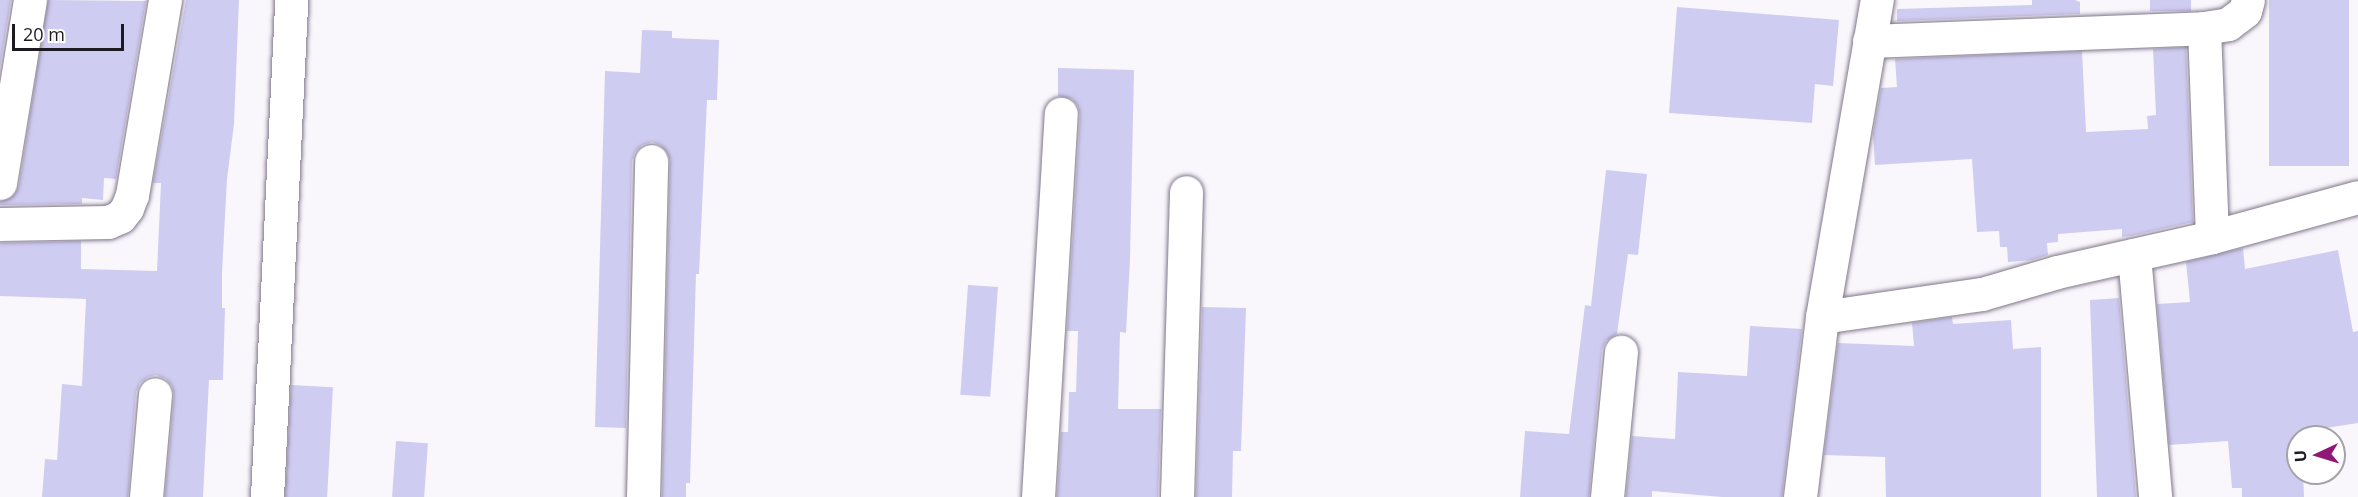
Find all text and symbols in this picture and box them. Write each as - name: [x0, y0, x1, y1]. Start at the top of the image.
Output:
- scale bar: [15, 12, 128, 50]
- text: 20 m: [23, 22, 65, 46]
- north arrow: [2286, 425, 2346, 485]
- text: U: [2289, 449, 2311, 463]

